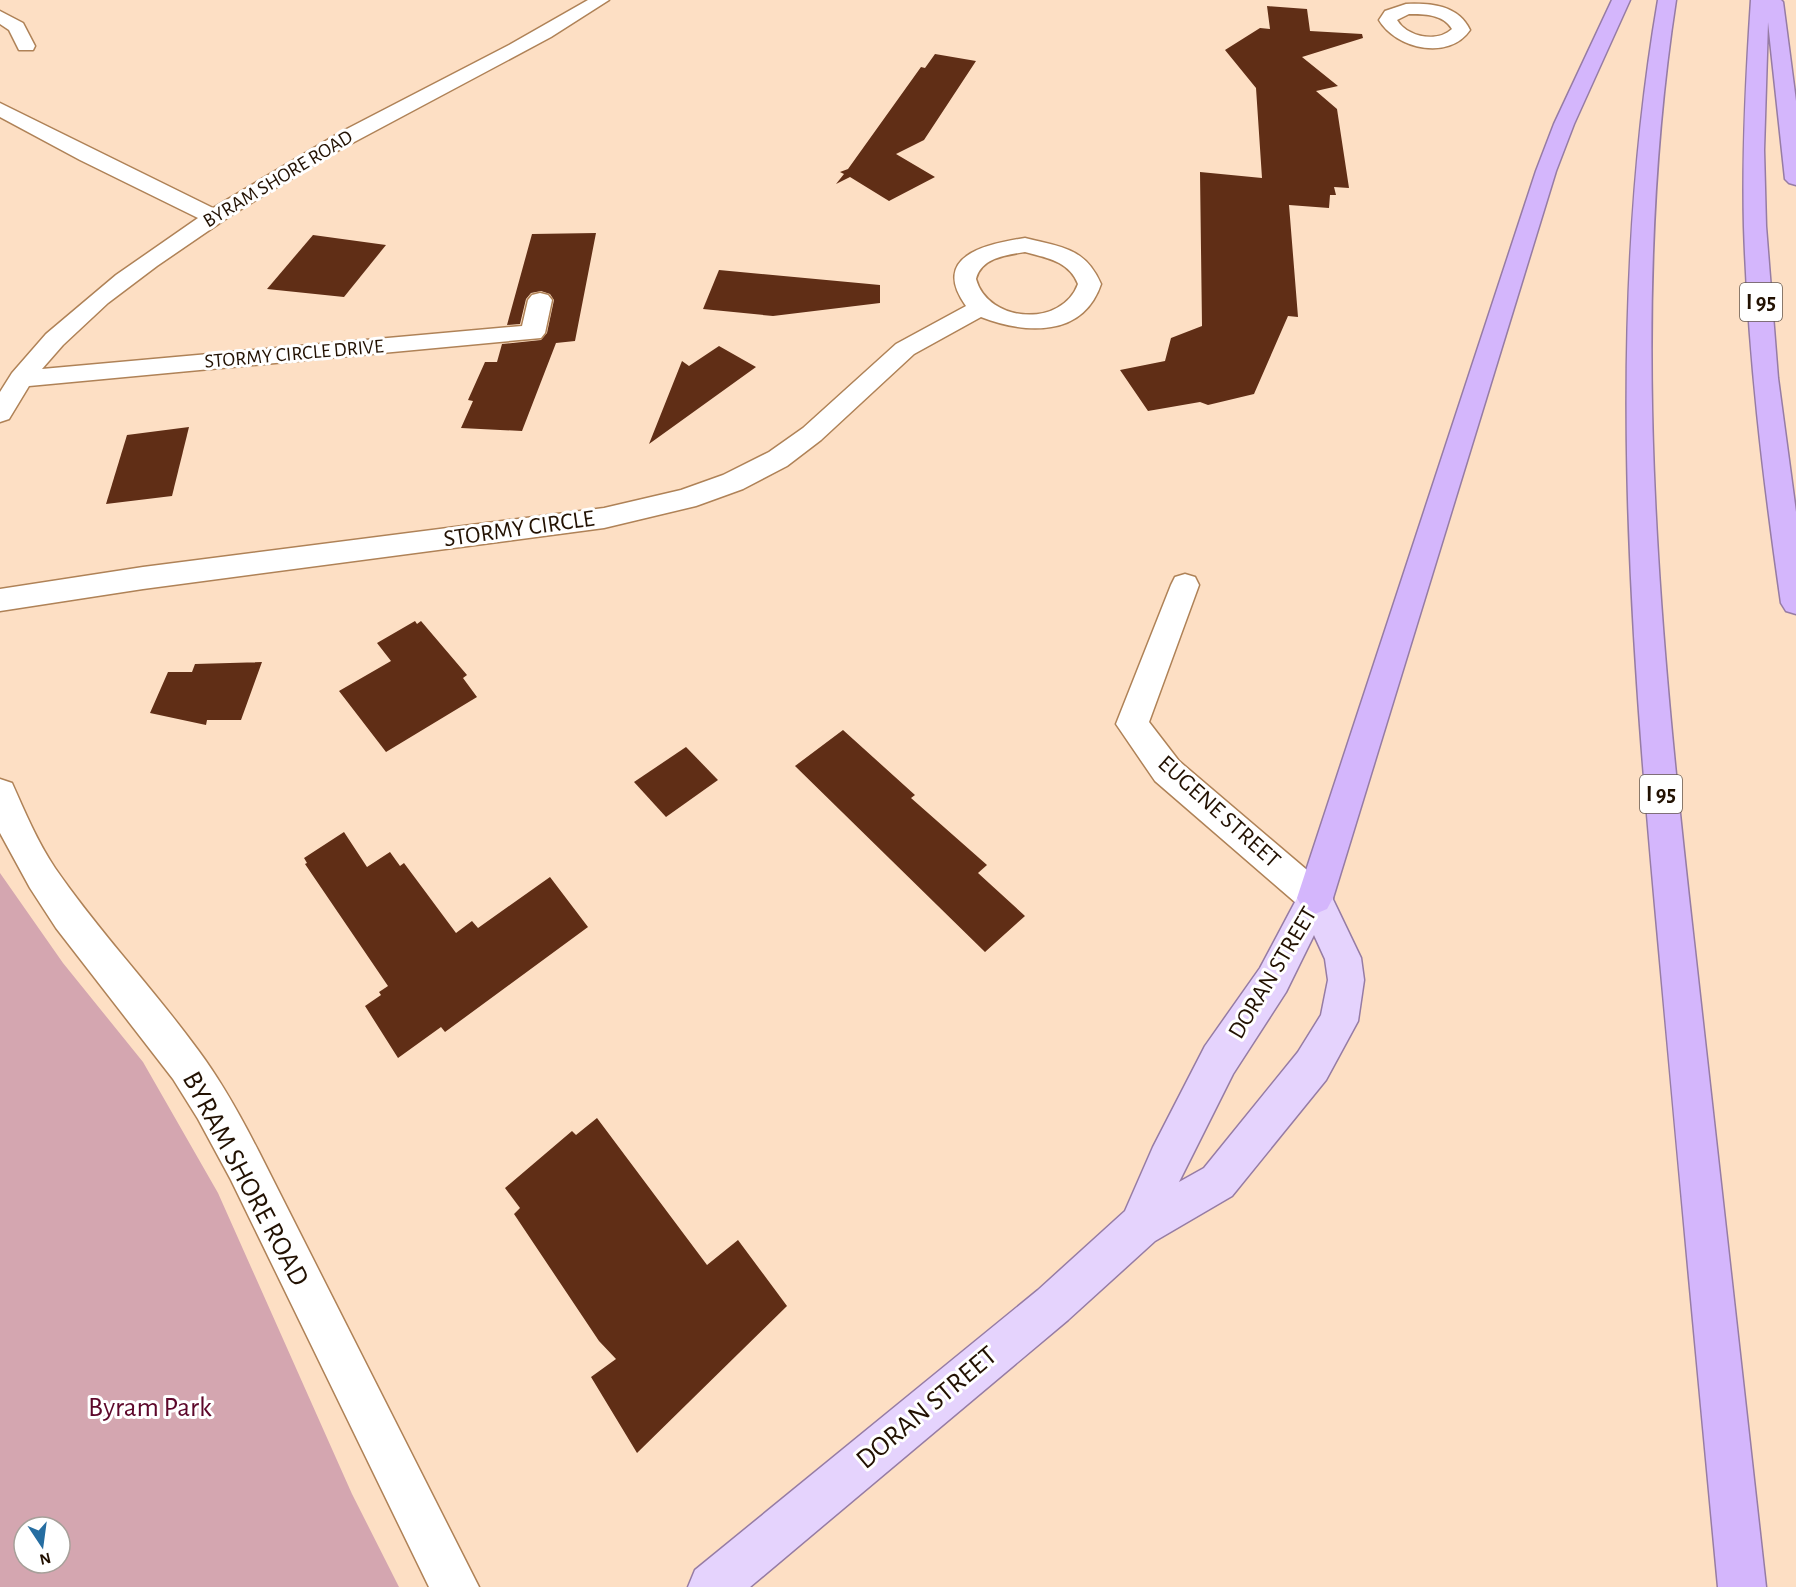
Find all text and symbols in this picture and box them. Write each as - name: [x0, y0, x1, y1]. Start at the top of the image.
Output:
- street label: BYRAM SHORE ROAD: [200, 127, 356, 231]
- road number: I 95: [1740, 283, 1782, 321]
- street label: STORMY CIRCLE DRIVE: [204, 336, 385, 372]
- street label: STORMY CIRCLE: [442, 506, 596, 551]
- street label: EUGENE STREET: [1153, 751, 1285, 873]
- road number: I 95: [1640, 775, 1682, 813]
- street label: DORAN STREET: [1224, 903, 1322, 1043]
- street label: BYRAM SHORE ROAD: [177, 1067, 313, 1291]
- street label: DORAN STREET: [851, 1341, 1003, 1475]
- park label: Byram Park: [88, 1394, 212, 1422]
- north arrow: [12, 1515, 72, 1575]
- text: N: [38, 1550, 52, 1568]

